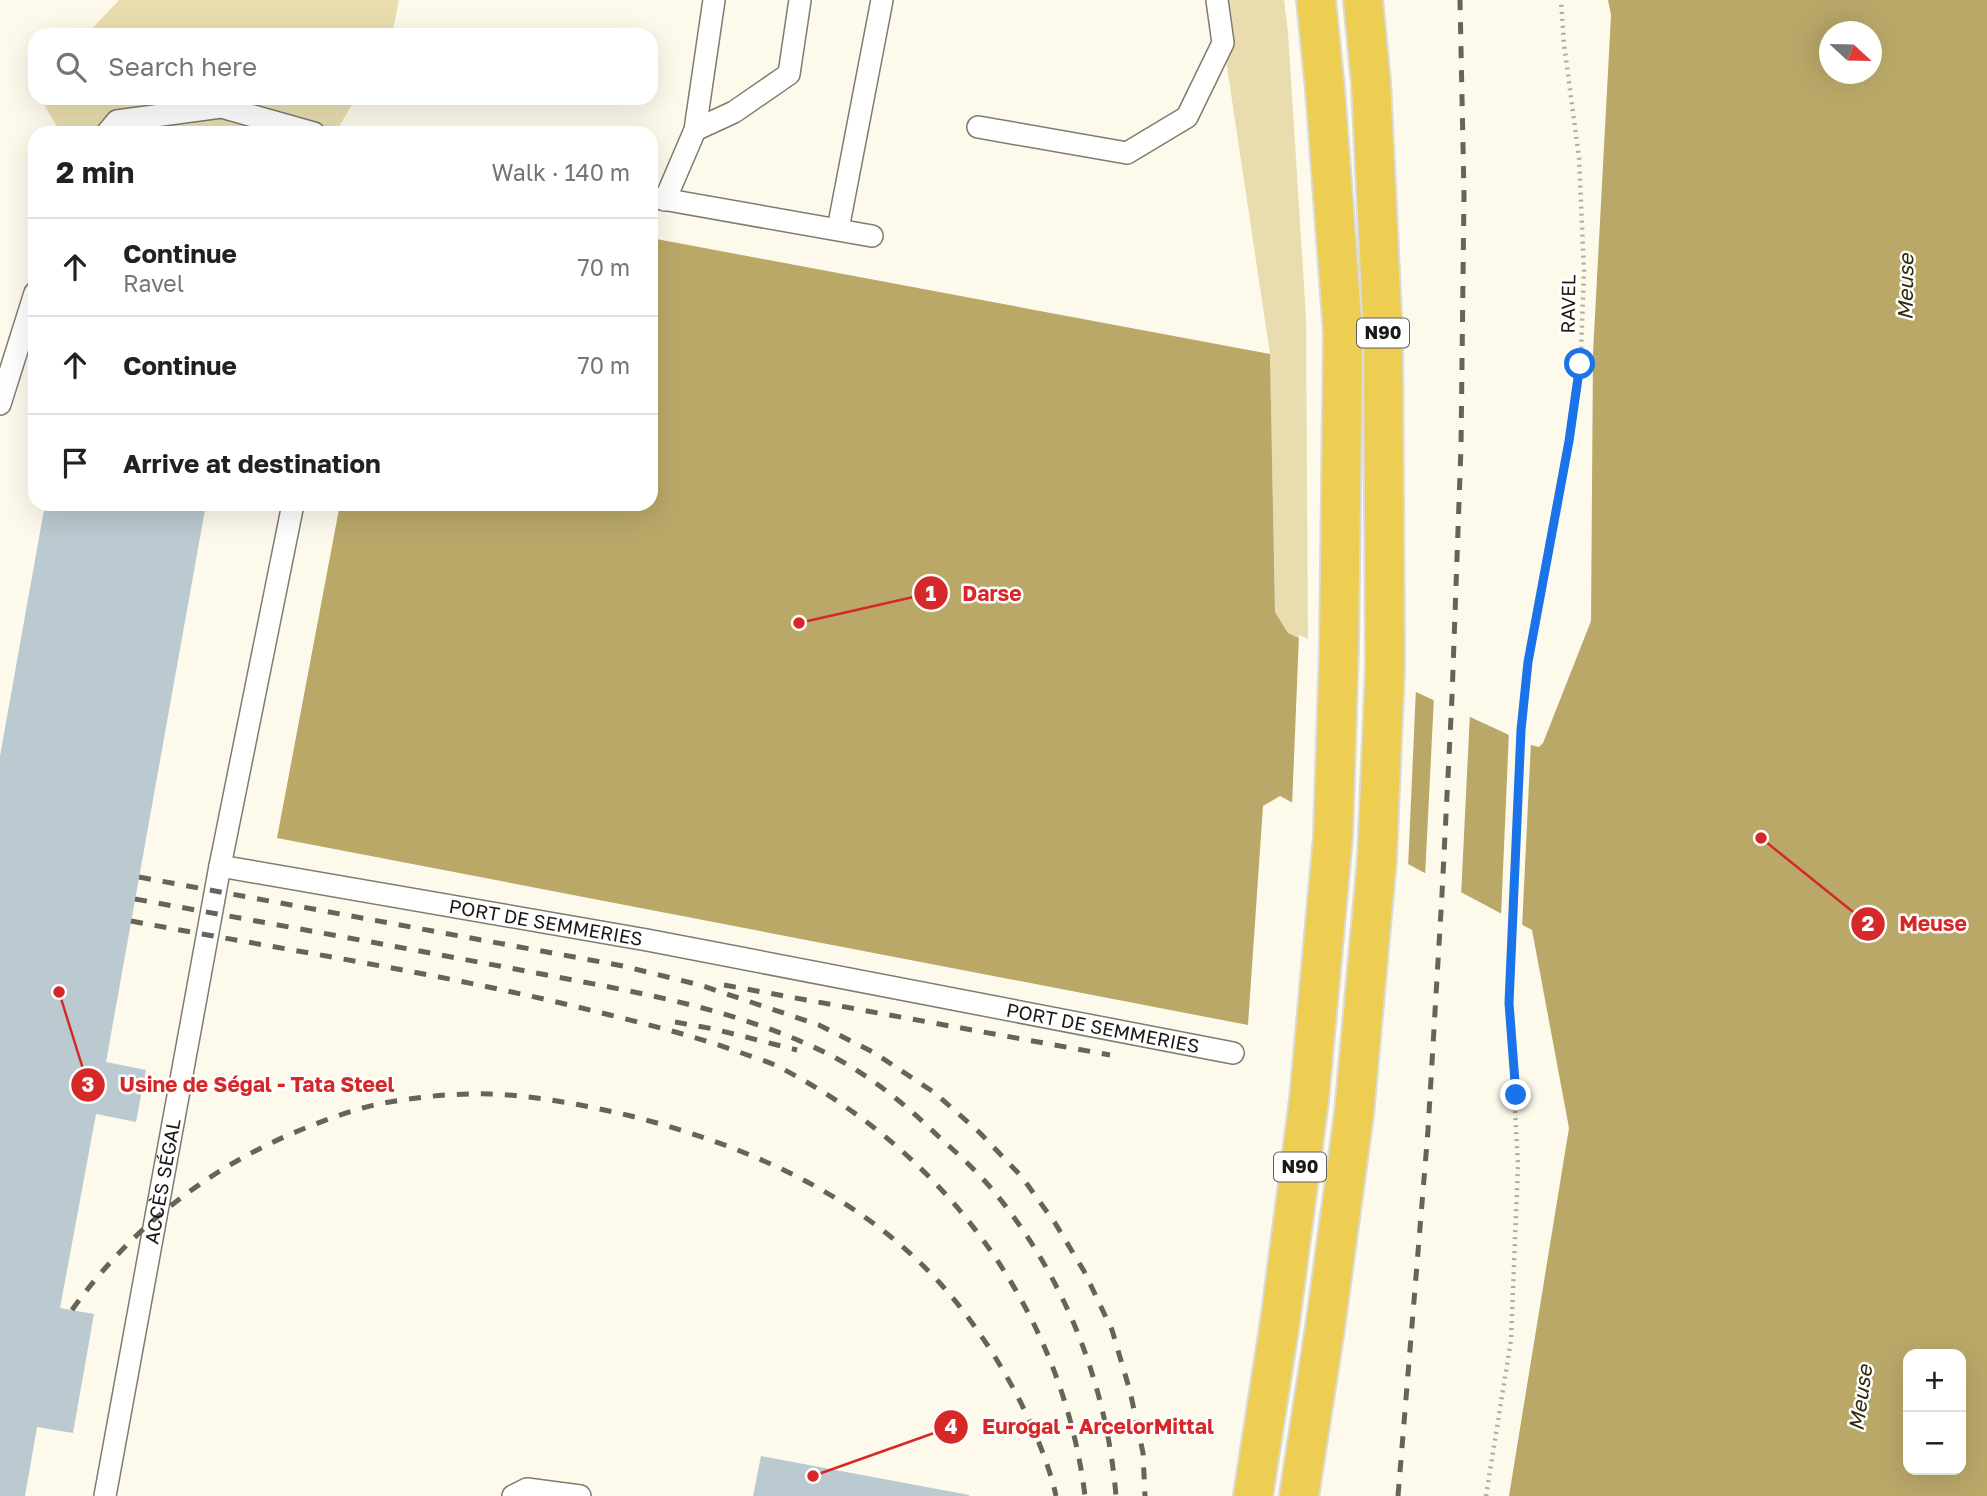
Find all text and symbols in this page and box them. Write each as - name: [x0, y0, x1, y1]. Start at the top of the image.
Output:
- north arrow: [1819, 21, 1882, 84]
- search box: [28, 28, 658, 105]
- icon: search: [52, 48, 90, 86]
- text: Search here: [108, 51, 257, 82]
- text: 2 min: [56, 154, 134, 190]
- text: Walk · 140 m: [492, 158, 630, 186]
- text: Continue: [123, 238, 237, 269]
- icon: ahead: [56, 248, 94, 286]
- water label: Meuse: [1891, 252, 1919, 320]
- text: 70 m: [577, 253, 630, 281]
- text: Ravel: [123, 269, 184, 297]
- street label: RAVEL: [1555, 274, 1580, 334]
- road number: N90: [1357, 318, 1409, 348]
- icon: ahead: [56, 346, 94, 384]
- route start: [1564, 348, 1595, 379]
- text: Continue: [123, 350, 237, 381]
- text: 70 m: [577, 351, 630, 379]
- icon: arrive: [56, 444, 94, 482]
- text: Arrive at destination: [123, 448, 381, 479]
- callout: Darse: [913, 572, 1036, 614]
- text: 1: [926, 580, 937, 606]
- text: Darse: [962, 580, 1022, 606]
- street label: PORT DE SEMMERIES: [447, 894, 645, 950]
- callout: Meuse: [1851, 903, 1981, 945]
- text: 2: [1862, 910, 1875, 936]
- text: Meuse: [1899, 910, 1967, 936]
- street label: PORT DE SEMMERIES: [1005, 998, 1202, 1057]
- callout: Usine de Ségal - Tata Steel: [71, 1064, 409, 1106]
- text: 3: [82, 1071, 94, 1097]
- text: Usine de Ségal - Tata Steel: [120, 1071, 394, 1097]
- route end: [1500, 1079, 1531, 1110]
- street label: ACCÈS SÉGAL: [139, 1116, 185, 1246]
- road number: N90: [1274, 1152, 1326, 1182]
- map controls: [1903, 1349, 1966, 1475]
- button: +: [1903, 1349, 1966, 1412]
- water label: Meuse: [1843, 1361, 1878, 1432]
- callout: Eurogal - ArcelorMittal: [934, 1406, 1228, 1448]
- button: −: [1903, 1412, 1966, 1475]
- text: 4: [944, 1413, 958, 1439]
- text: Eurogal - ArcelorMittal: [982, 1413, 1214, 1439]

